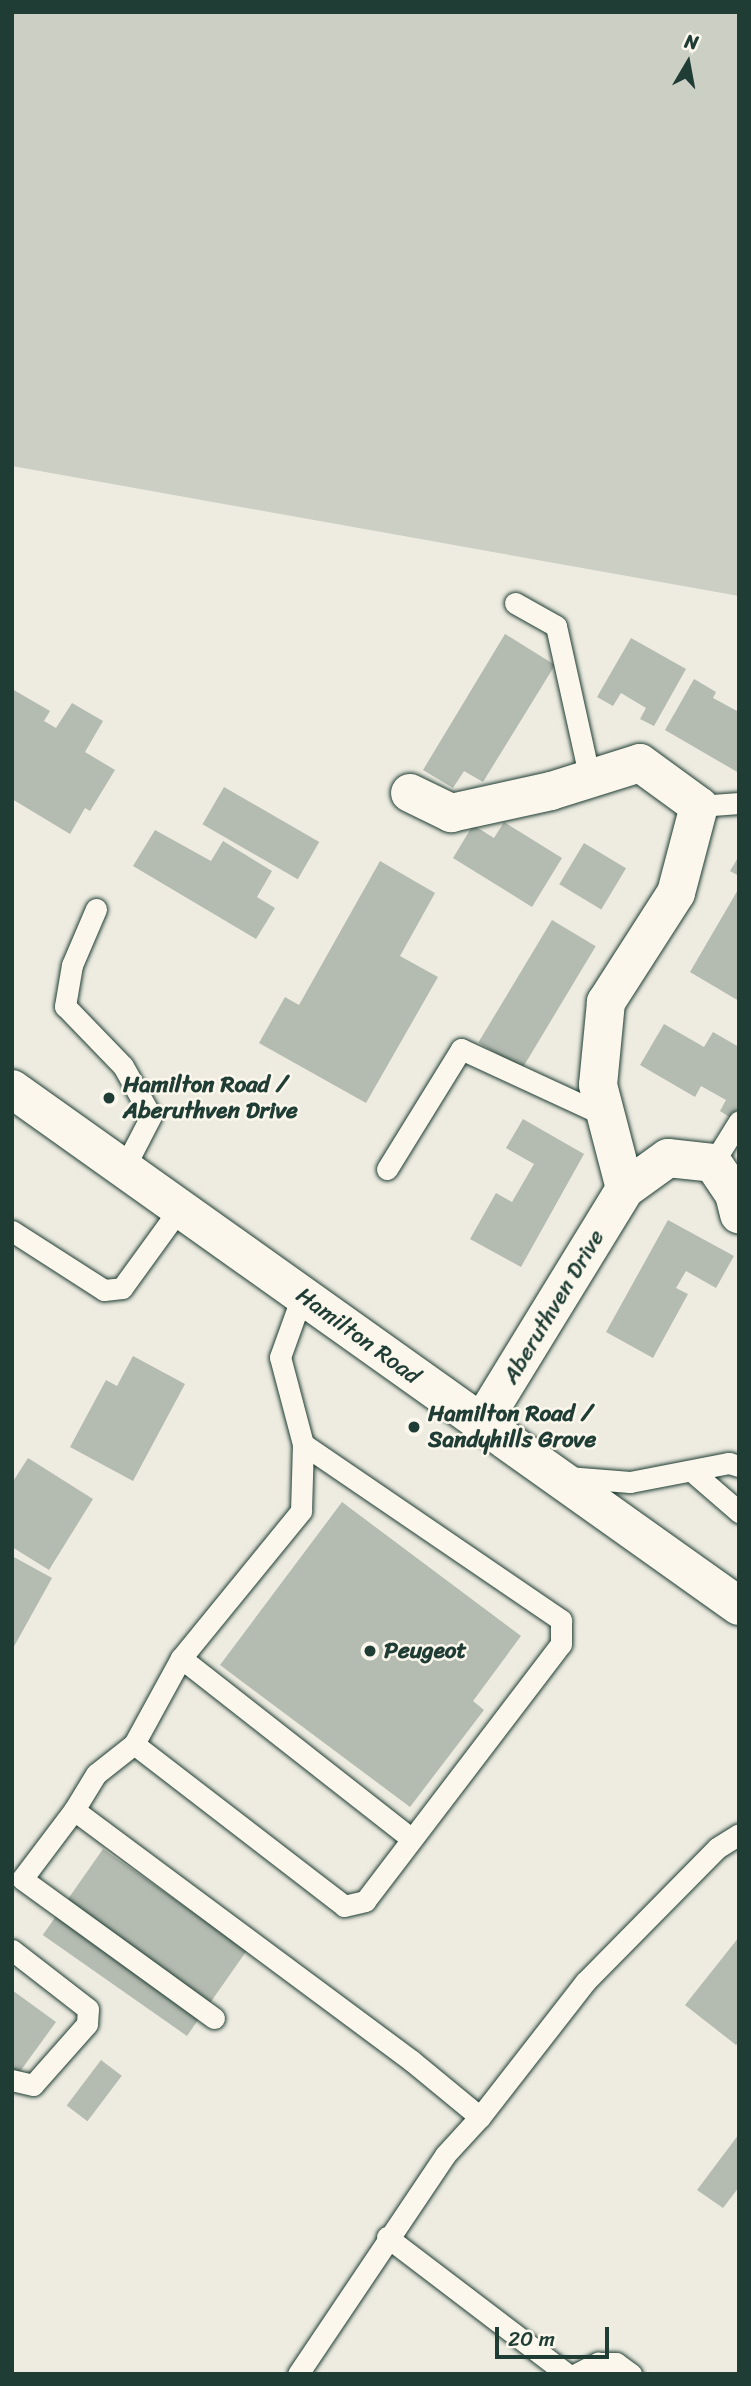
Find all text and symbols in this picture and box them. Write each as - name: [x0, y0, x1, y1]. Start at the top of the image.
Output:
- text: N: [682, 24, 701, 59]
- north arrow: [653, 28, 723, 98]
- place label: Hamilton Road / Aberuthven Drive: [123, 1071, 298, 1125]
- marker: Hamilton Road / Aberuthven Drive: [101, 1090, 117, 1106]
- street label: Aberuthven Drive: [497, 1225, 611, 1389]
- street label: Hamilton Road: [291, 1282, 425, 1390]
- place label: Hamilton Road / Sandyhills Grove: [428, 1400, 596, 1454]
- marker: Hamilton Road / Sandyhills Grove: [406, 1419, 422, 1435]
- place label: Peugeot: [384, 1637, 467, 1665]
- marker: Peugeot: [362, 1643, 378, 1659]
- scale bar: [499, 2312, 613, 2356]
- text: 20 m: [508, 2320, 555, 2358]

